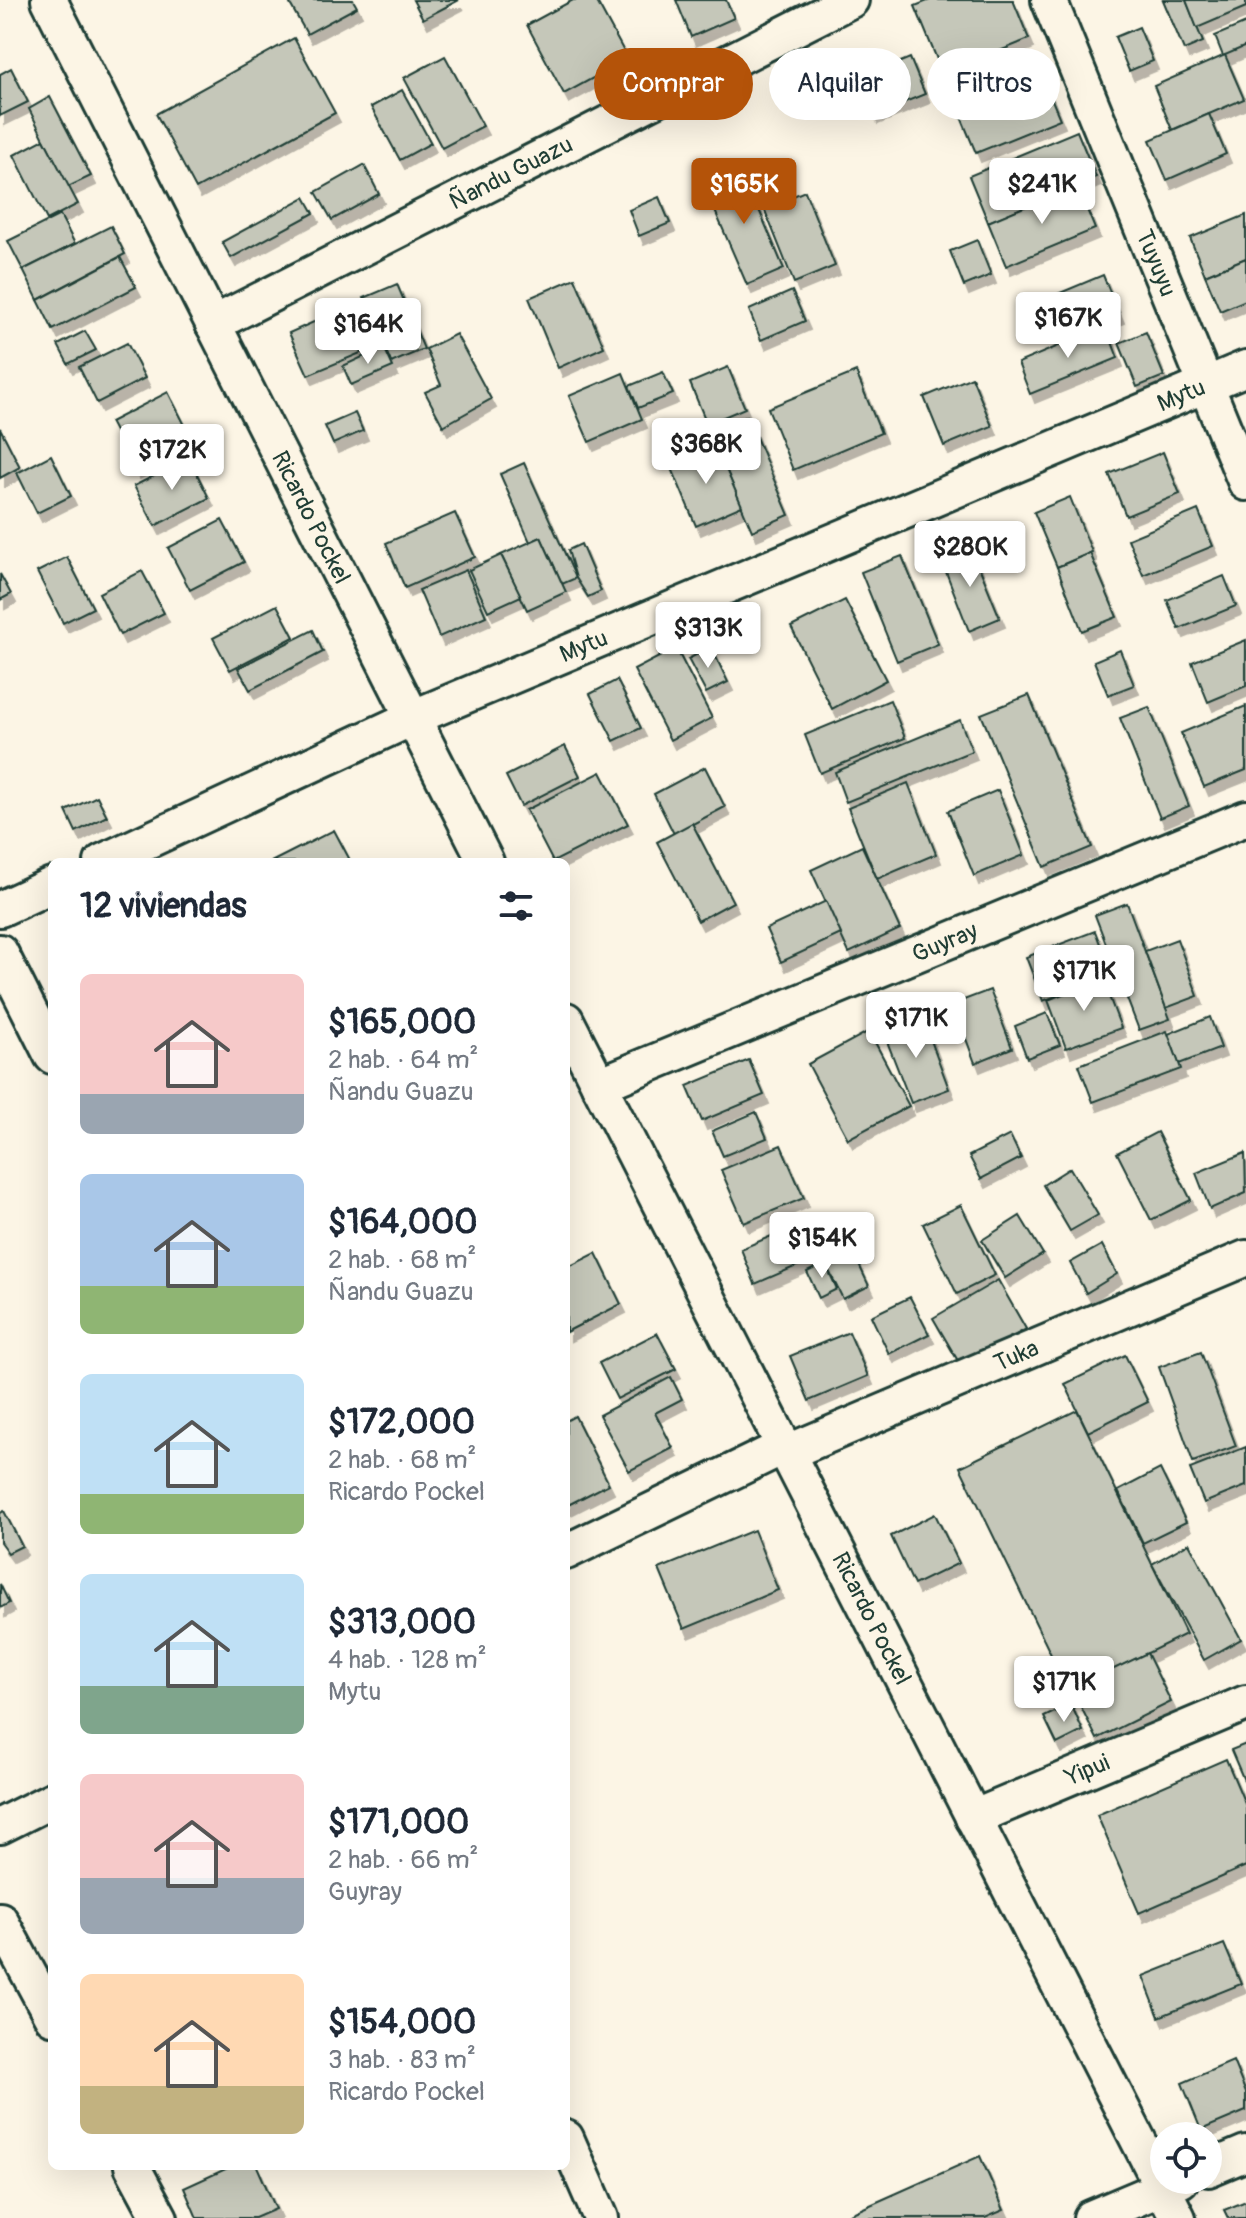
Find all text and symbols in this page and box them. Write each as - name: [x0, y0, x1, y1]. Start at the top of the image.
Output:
- chip: Comprar: [594, 48, 753, 120]
- chip: Alquilar: [769, 48, 911, 120]
- chip: Filtros: [927, 48, 1060, 120]
- street label: Ñandu Guazu: [444, 130, 578, 217]
- pin: $165K: [688, 158, 800, 226]
- pin: $241K: [986, 158, 1098, 226]
- text: $165K: [709, 168, 779, 200]
- text: $241K: [1007, 168, 1077, 200]
- street label: Tuyuyu: [1129, 226, 1182, 301]
- pin: $167K: [1012, 292, 1124, 360]
- pin: $164K: [312, 298, 424, 366]
- text: $167K: [1034, 302, 1102, 334]
- text: $164K: [333, 308, 403, 340]
- street label: Mytu: [1153, 373, 1210, 419]
- pin: $368K: [650, 418, 762, 486]
- pin: $172K: [116, 424, 228, 492]
- text: $368K: [670, 428, 742, 460]
- text: $172K: [138, 434, 206, 466]
- street label: Ricardo Pockel: [265, 446, 357, 589]
- pin: $280K: [914, 521, 1026, 589]
- text: $280K: [932, 531, 1008, 563]
- pin: $313K: [652, 602, 764, 670]
- text: $313K: [674, 612, 742, 644]
- street label: Mytu: [556, 624, 612, 669]
- icon: filters: [494, 884, 538, 928]
- text: 12 viviendas: [80, 885, 246, 928]
- street label: Guyray: [908, 916, 982, 969]
- pin: $171K: [1028, 945, 1140, 1013]
- text: $171K: [1052, 955, 1116, 987]
- pin: $171K: [860, 992, 972, 1060]
- text: $165,000: [328, 1001, 476, 1044]
- text: $171K: [884, 1002, 948, 1034]
- icon: home: [144, 1006, 240, 1102]
- text: 2 hab. · 64 m²: [328, 1044, 478, 1076]
- text: Ñandu Guazu: [328, 1076, 474, 1108]
- text: $164,000: [328, 1201, 478, 1244]
- icon: home: [144, 1206, 240, 1302]
- pin: $154K: [766, 1212, 878, 1280]
- text: $154K: [787, 1222, 857, 1254]
- text: 2 hab. · 68 m²: [328, 1244, 476, 1276]
- text: Ñandu Guazu: [328, 1276, 474, 1308]
- street label: Tuka: [990, 1334, 1043, 1378]
- text: $172,000: [328, 1401, 475, 1444]
- icon: home: [144, 1406, 240, 1502]
- text: 2 hab. · 68 m²: [328, 1444, 476, 1476]
- text: Ricardo Pockel: [328, 1476, 485, 1508]
- street label: Ricardo Pockel: [825, 1548, 917, 1690]
- text: $313,000: [328, 1601, 476, 1644]
- icon: home: [144, 1606, 240, 1702]
- text: 4 hab. · 128 m²: [328, 1644, 487, 1676]
- pin: $171K: [1008, 1656, 1120, 1724]
- text: $171K: [1032, 1666, 1096, 1698]
- text: Mytu: [328, 1676, 381, 1708]
- street label: Yipui: [1060, 1748, 1114, 1793]
- text: $171,000: [328, 1801, 469, 1844]
- icon: home: [144, 1806, 240, 1902]
- text: 2 hab. · 66 m²: [328, 1844, 479, 1876]
- text: Guyray: [328, 1876, 402, 1908]
- text: $154,000: [328, 2001, 476, 2044]
- icon: home: [144, 2006, 240, 2102]
- text: 3 hab. · 83 m²: [328, 2044, 476, 2076]
- text: Ricardo Pockel: [328, 2076, 485, 2108]
- map controls: [1150, 2122, 1222, 2194]
- button: locate: [1150, 2122, 1222, 2194]

